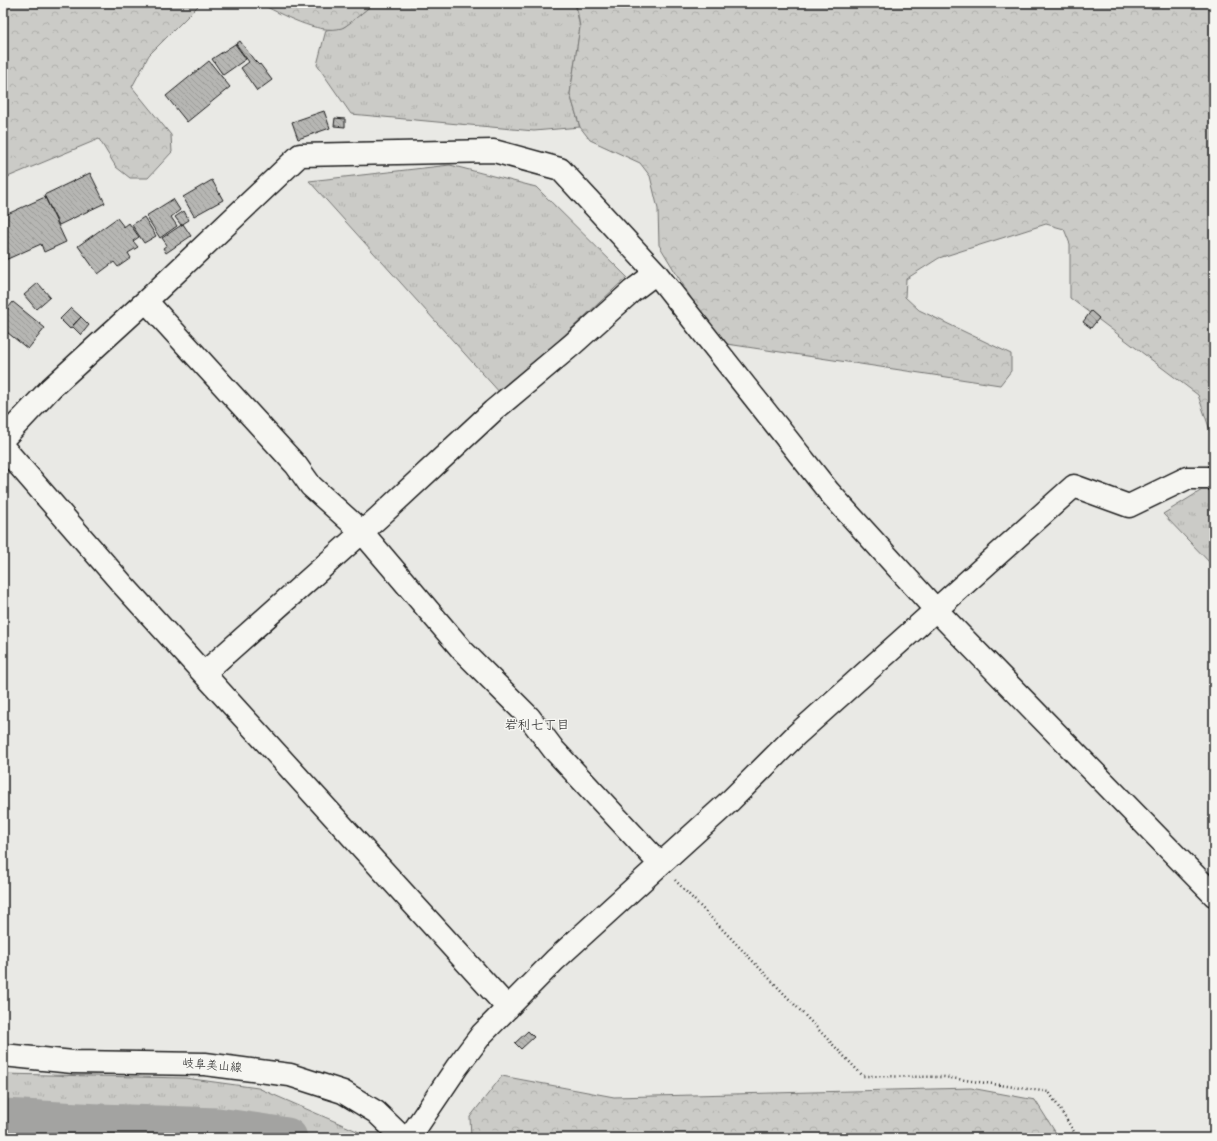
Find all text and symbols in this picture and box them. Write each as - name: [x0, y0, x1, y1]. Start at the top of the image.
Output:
- district label: 岩利七丁目: [504, 719, 570, 734]
- street label: 岐阜美山線: [181, 1056, 243, 1077]

